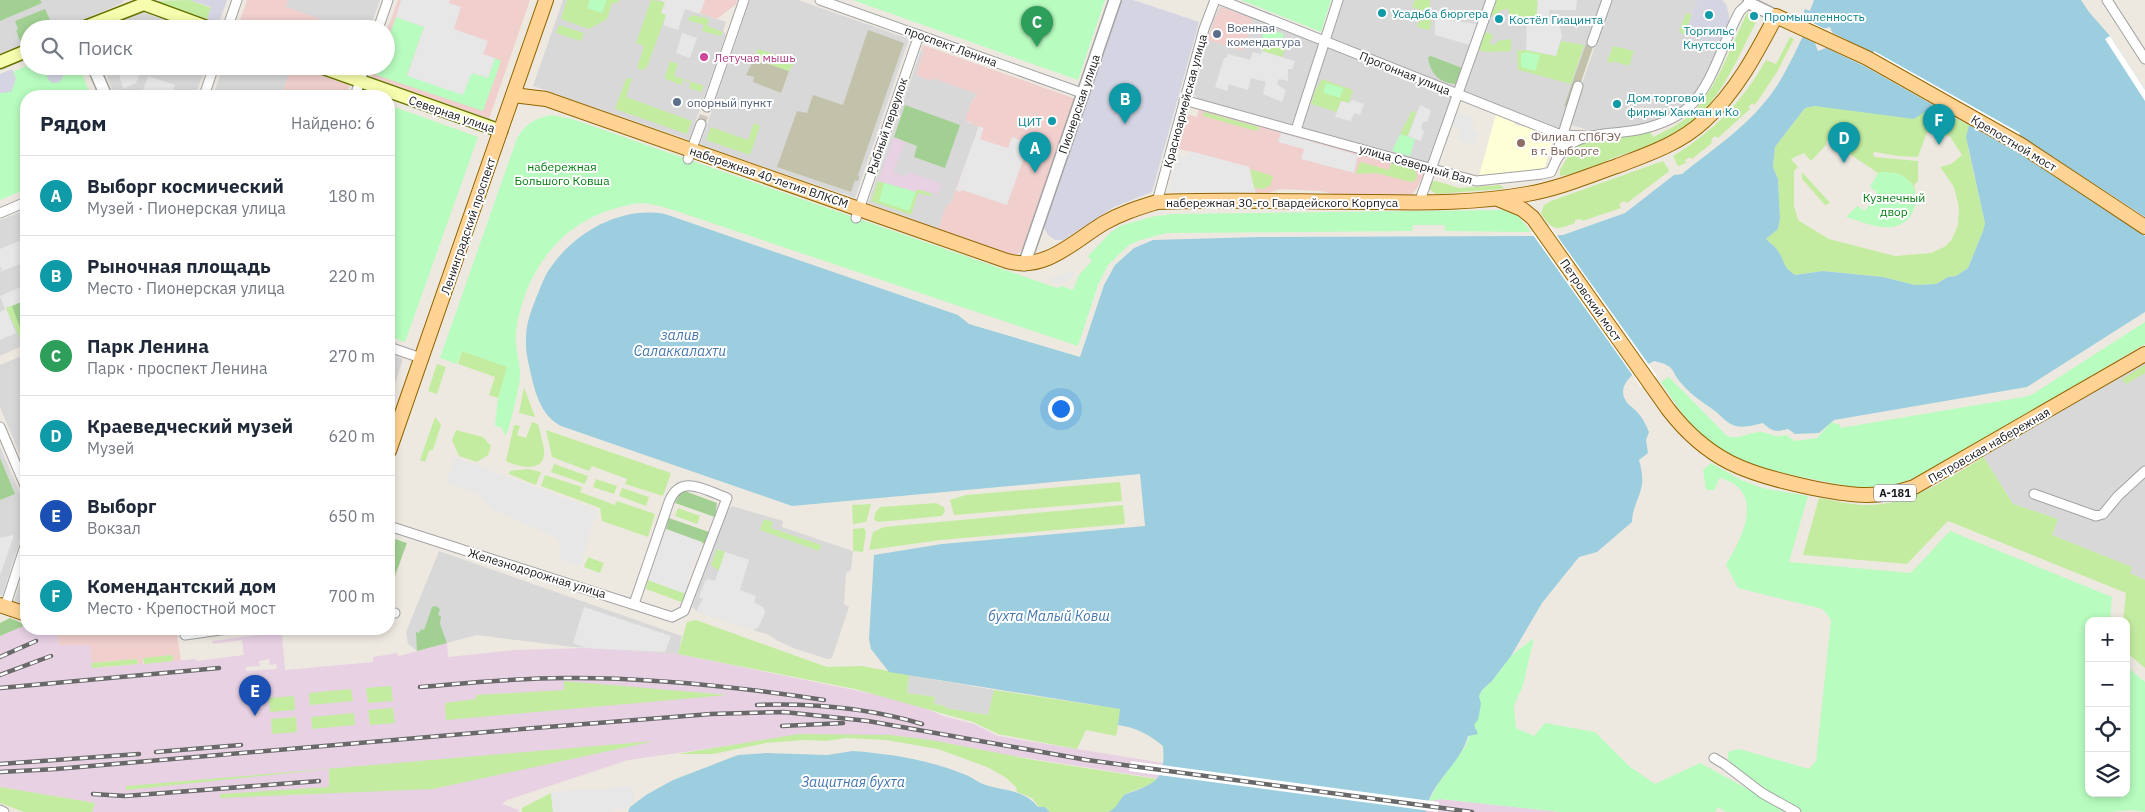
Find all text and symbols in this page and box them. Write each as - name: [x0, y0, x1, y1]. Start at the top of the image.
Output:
- pin: C: [1021, 6, 1053, 47]
- place label: Усадьба бюргера: [1392, 6, 1489, 21]
- marker: Усадьба бюргера: [1376, 7, 1388, 19]
- marker: Торгильс Кнутссон: [1703, 9, 1715, 21]
- place label: Промышленность: [1764, 9, 1865, 24]
- marker: Промышленность: [1748, 10, 1760, 22]
- place label: Костёл Гиацинта: [1509, 12, 1604, 27]
- marker: Костёл Гиацинта: [1493, 13, 1505, 25]
- search box: [20, 20, 395, 75]
- place label: Военная комендатура: [1227, 20, 1301, 49]
- street label: проспект Ленина: [903, 22, 1000, 70]
- place label: Торгильс Кнутссон: [1683, 23, 1735, 52]
- marker: Военная комендатура: [1211, 28, 1223, 40]
- street label: Красноармейская улица: [1160, 32, 1210, 170]
- icon: search: [38, 34, 66, 62]
- text: Поиск: [78, 36, 133, 60]
- street label: Прогонная улица: [1357, 48, 1453, 98]
- place label: Летучая мышь: [714, 50, 795, 65]
- marker: Летучая мышь: [698, 51, 710, 63]
- street label: Пионерская улица: [1055, 52, 1103, 156]
- street label: Рыбный переулок: [863, 75, 911, 176]
- pin: B: [1109, 83, 1141, 124]
- place label: Дом торговой фирмы Хакман и Ко: [1627, 90, 1739, 119]
- street label: Северная улица: [407, 92, 498, 136]
- place label: опорный пункт: [687, 95, 772, 110]
- marker: опорный пункт: [671, 96, 683, 108]
- marker: Дом торговой фирмы Хакман и Ко: [1611, 98, 1623, 110]
- pin: F: [1923, 104, 1955, 145]
- text: Рядом: [40, 109, 107, 137]
- street label: Крепостной мост: [1968, 112, 2060, 175]
- text: Найдено: 6: [291, 113, 375, 133]
- place label: ЦИТ: [1018, 114, 1042, 129]
- marker: ЦИТ: [1046, 115, 1058, 127]
- pin: D: [1828, 122, 1860, 163]
- place label: Филиал СПбГЭУ в г. Выборге: [1531, 129, 1621, 158]
- pin: A: [1019, 132, 1051, 173]
- marker: Филиал СПбГЭУ в г. Выборге: [1515, 137, 1527, 149]
- street label: улица Северный Вал: [1358, 141, 1474, 187]
- street label: набережная 40-летия ВЛКСМ: [688, 143, 850, 211]
- street label: Ленинградский проспект: [437, 155, 499, 296]
- park label: набережная Большого Ковша: [514, 159, 610, 188]
- text: Выборг космический: [87, 174, 284, 198]
- text: A: [51, 186, 61, 206]
- text: 180 m: [328, 186, 375, 206]
- park label: Кузнечный двор: [1863, 190, 1925, 219]
- street label: набережная 30-го Гвардейского Корпуса: [1166, 195, 1399, 210]
- text: Музей · Пионерская улица: [87, 198, 286, 218]
- text: Рыночная площадь: [87, 254, 271, 278]
- street label: Петровский мост: [1557, 256, 1625, 344]
- text: B: [51, 266, 61, 286]
- text: 220 m: [328, 266, 375, 286]
- text: Место · Пионерская улица: [87, 278, 285, 298]
- water label: залив Салаккалахти: [634, 326, 726, 360]
- text: Парк Ленина: [87, 334, 209, 358]
- text: C: [51, 346, 61, 366]
- text: 270 m: [328, 346, 375, 366]
- text: Парк · проспект Ленина: [87, 358, 268, 378]
- your location: [1048, 396, 1074, 422]
- street label: Петровская набережная: [1925, 404, 2053, 486]
- text: Краеведческий музей: [87, 414, 293, 438]
- text: D: [50, 426, 62, 446]
- text: 620 m: [328, 426, 375, 446]
- text: Музей: [87, 438, 134, 458]
- road number: А-181: [1874, 484, 1916, 502]
- text: Выборг: [87, 494, 157, 518]
- text: E: [51, 506, 61, 526]
- text: 650 m: [328, 506, 375, 526]
- text: Вокзал: [87, 518, 141, 538]
- street label: Железнодорожная улица: [466, 545, 608, 601]
- text: Комендантский дом: [87, 574, 276, 598]
- text: F: [51, 586, 61, 606]
- text: 700 m: [328, 586, 375, 606]
- text: Место · Крепостной мост: [87, 598, 276, 618]
- water label: бухта Малый Ковш: [988, 607, 1110, 625]
- map controls: [2085, 617, 2130, 797]
- button: +: [2085, 617, 2130, 662]
- button: −: [2085, 662, 2130, 707]
- pin: E: [239, 675, 271, 716]
- button: locate: [2085, 707, 2130, 752]
- button: layers: [2085, 752, 2130, 797]
- water label: Защитная бухта: [801, 773, 905, 791]

